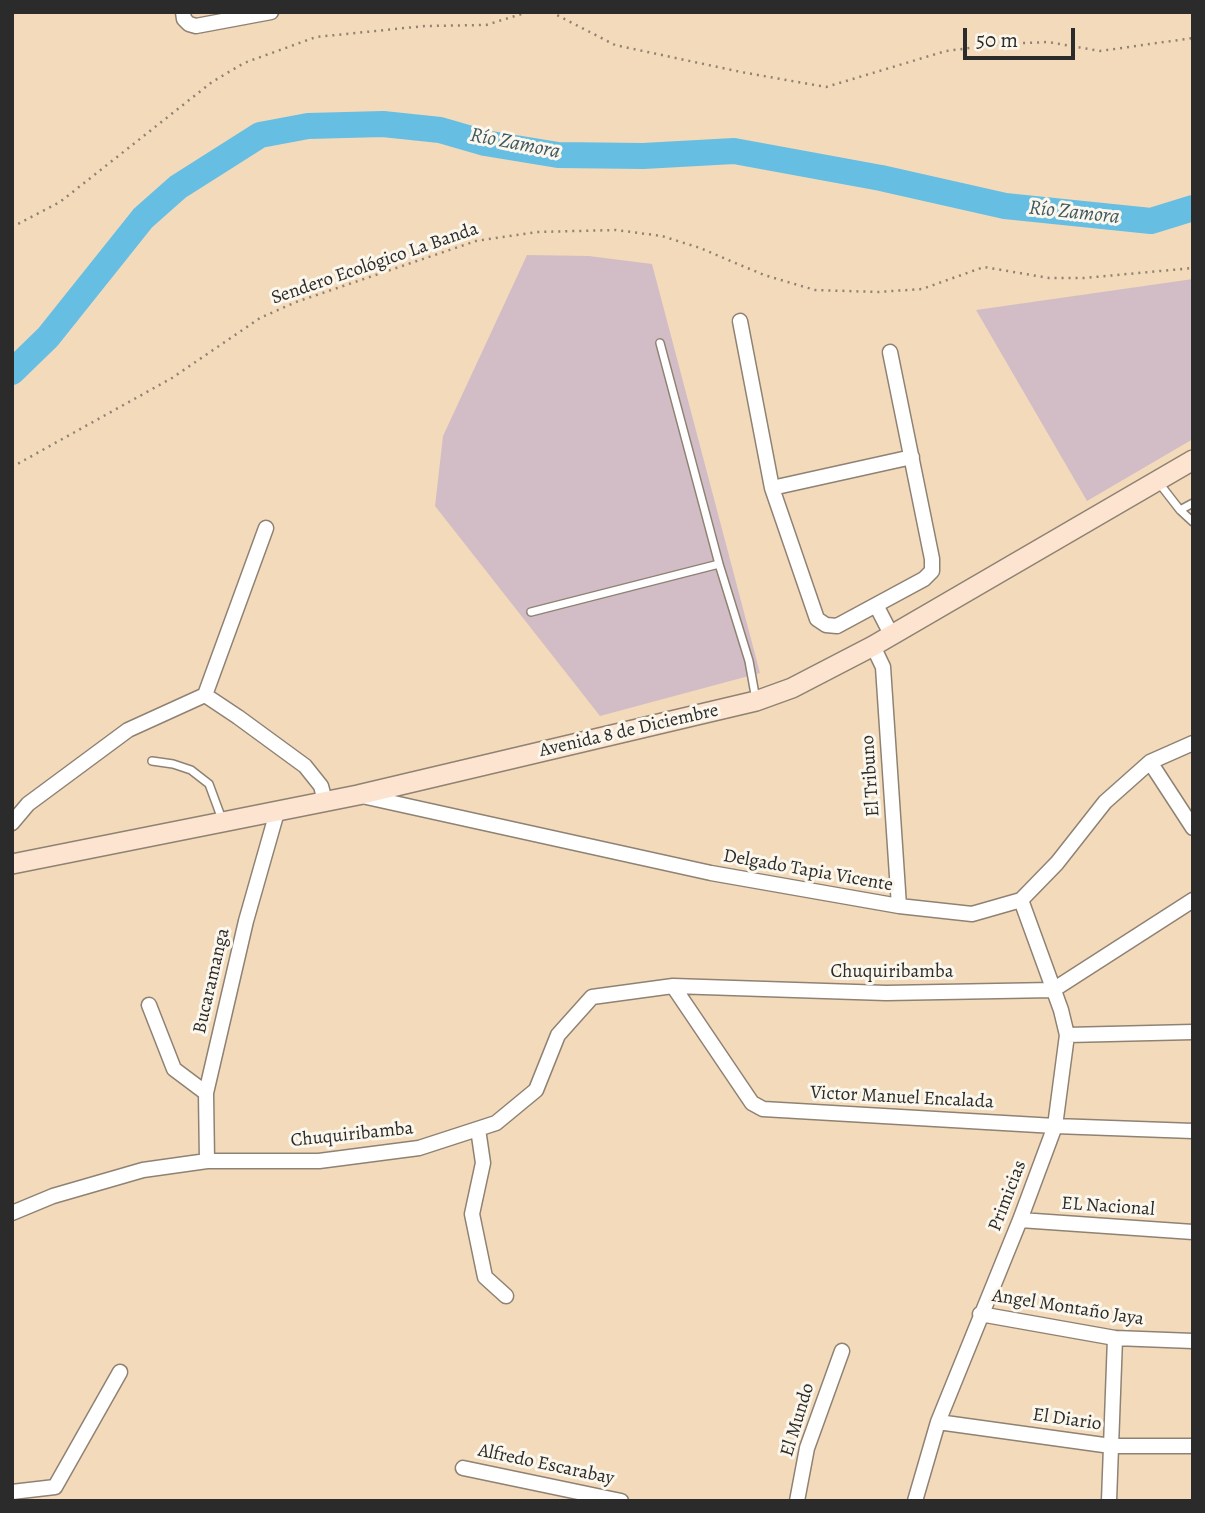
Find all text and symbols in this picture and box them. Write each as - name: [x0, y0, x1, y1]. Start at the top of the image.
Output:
- scale bar: [967, 14, 1079, 58]
- text: 50 m: [976, 26, 1018, 54]
- water label: Río Zamora: [468, 123, 562, 165]
- water label: Río Zamora: [1027, 196, 1121, 230]
- street label: Sendero Ecológico La Banda: [268, 218, 482, 310]
- street label: Avenida 8 de Diciembre: [537, 699, 721, 763]
- street label: El Tribuno: [857, 734, 885, 818]
- street label: Delgado Tapia Vicente: [721, 845, 895, 897]
- street label: Bucaramanga: [189, 926, 235, 1036]
- street label: Chuquiribamba: [830, 961, 954, 983]
- street label: Victor Manuel Encalada: [810, 1082, 994, 1114]
- street label: Chuquiribamba: [290, 1117, 414, 1153]
- street label: Primicias: [984, 1157, 1032, 1235]
- street label: EL Nacional: [1061, 1192, 1155, 1222]
- street label: Angel Montaño Jaya: [990, 1285, 1146, 1331]
- street label: El Mundo: [776, 1380, 820, 1460]
- street label: El Diario: [1031, 1404, 1103, 1436]
- street label: Alfredo Escarabay: [476, 1439, 616, 1491]

